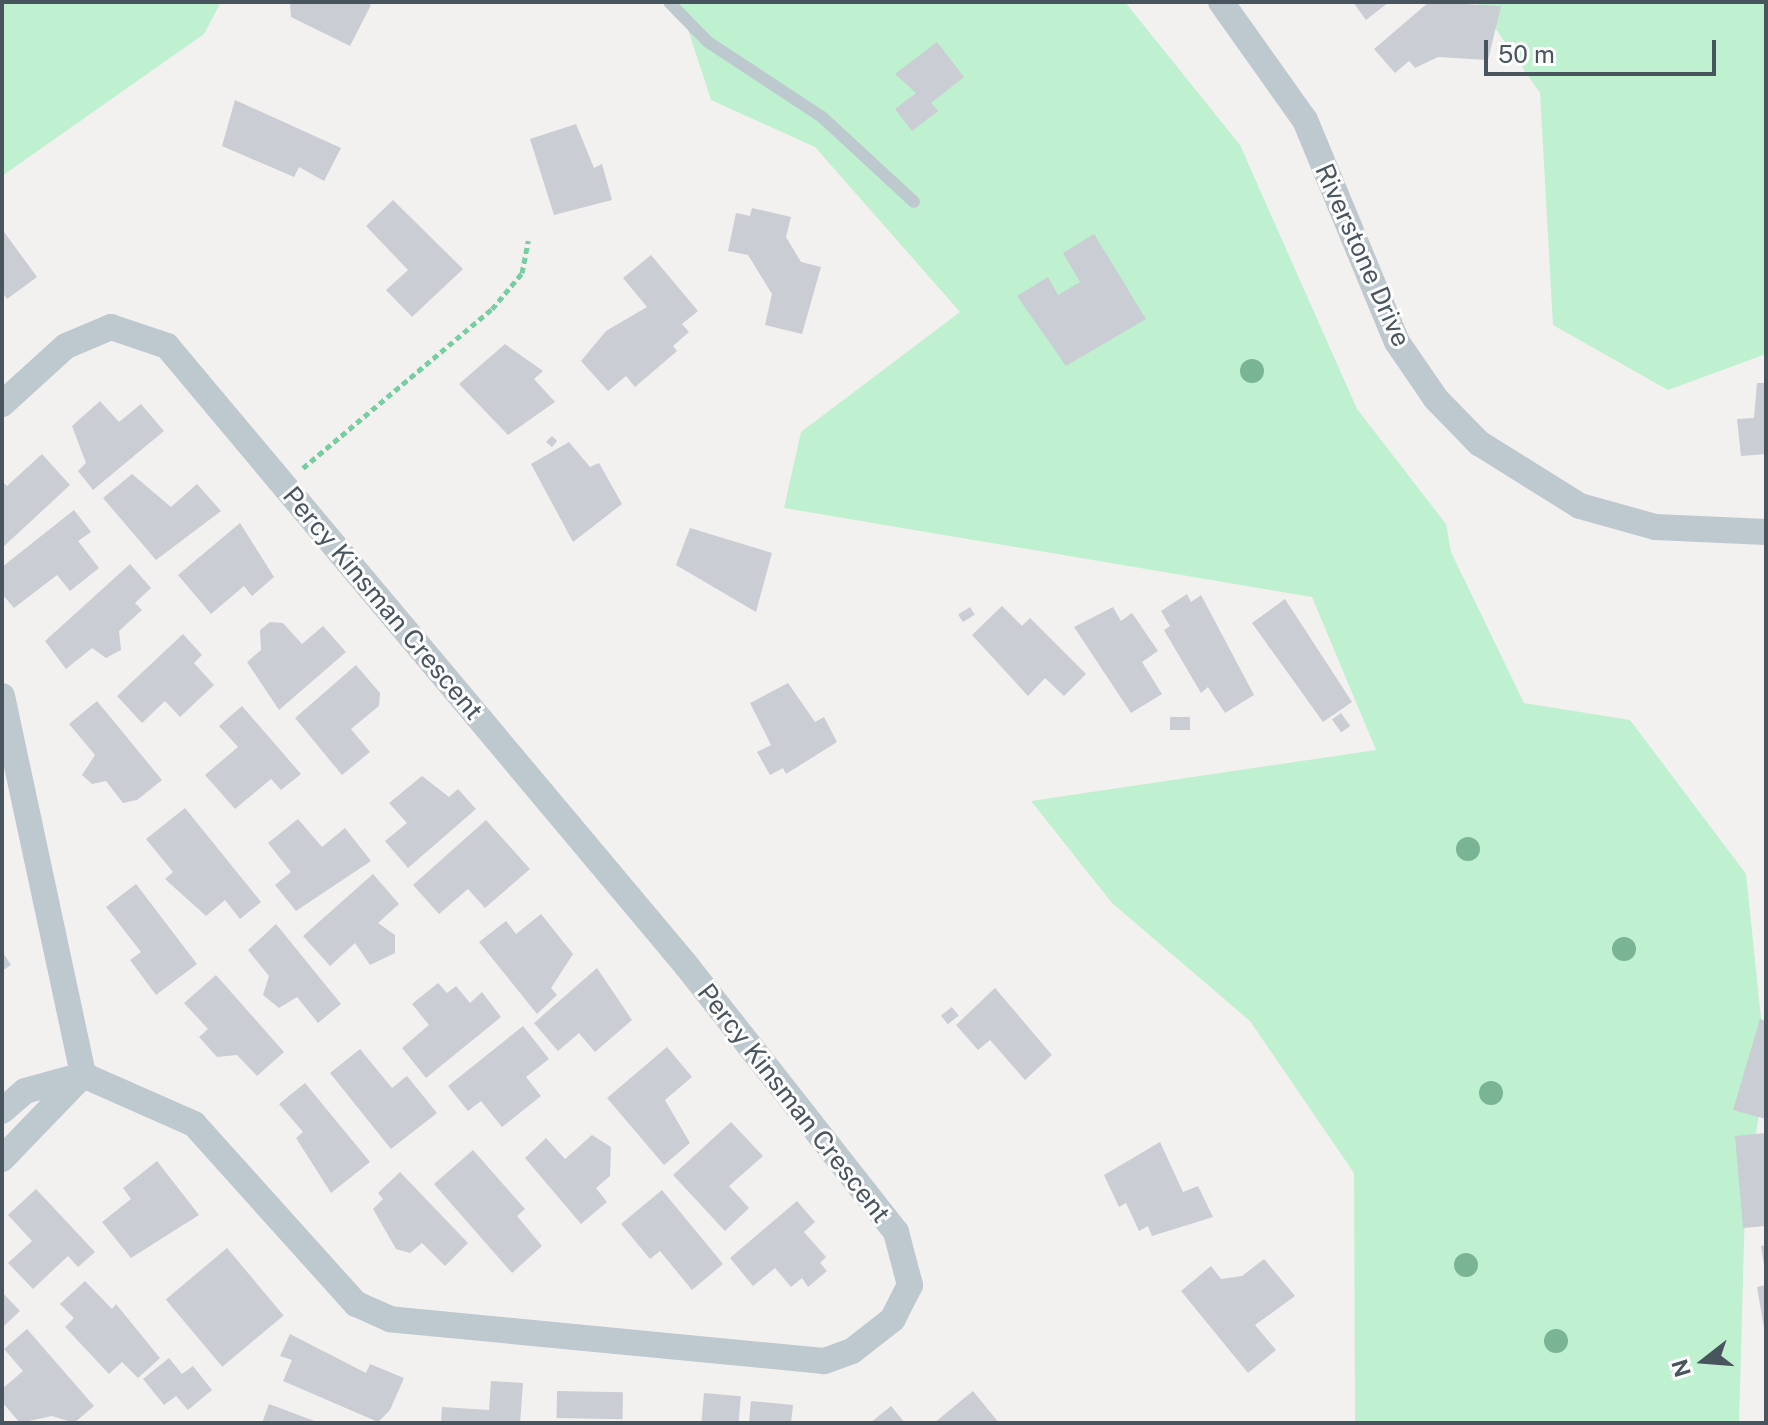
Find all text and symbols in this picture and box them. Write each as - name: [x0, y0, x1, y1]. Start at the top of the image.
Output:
- scale bar: [1488, 24, 1720, 74]
- text: 50 m: [1498, 40, 1555, 68]
- street label: Riverstone Drive: [1309, 159, 1417, 351]
- street label: Percy Kinsman Crescent: [276, 480, 490, 726]
- street label: Percy Kinsman Crescent: [691, 977, 897, 1229]
- north arrow: [1664, 1321, 1744, 1401]
- text: N: [1666, 1356, 1696, 1380]

